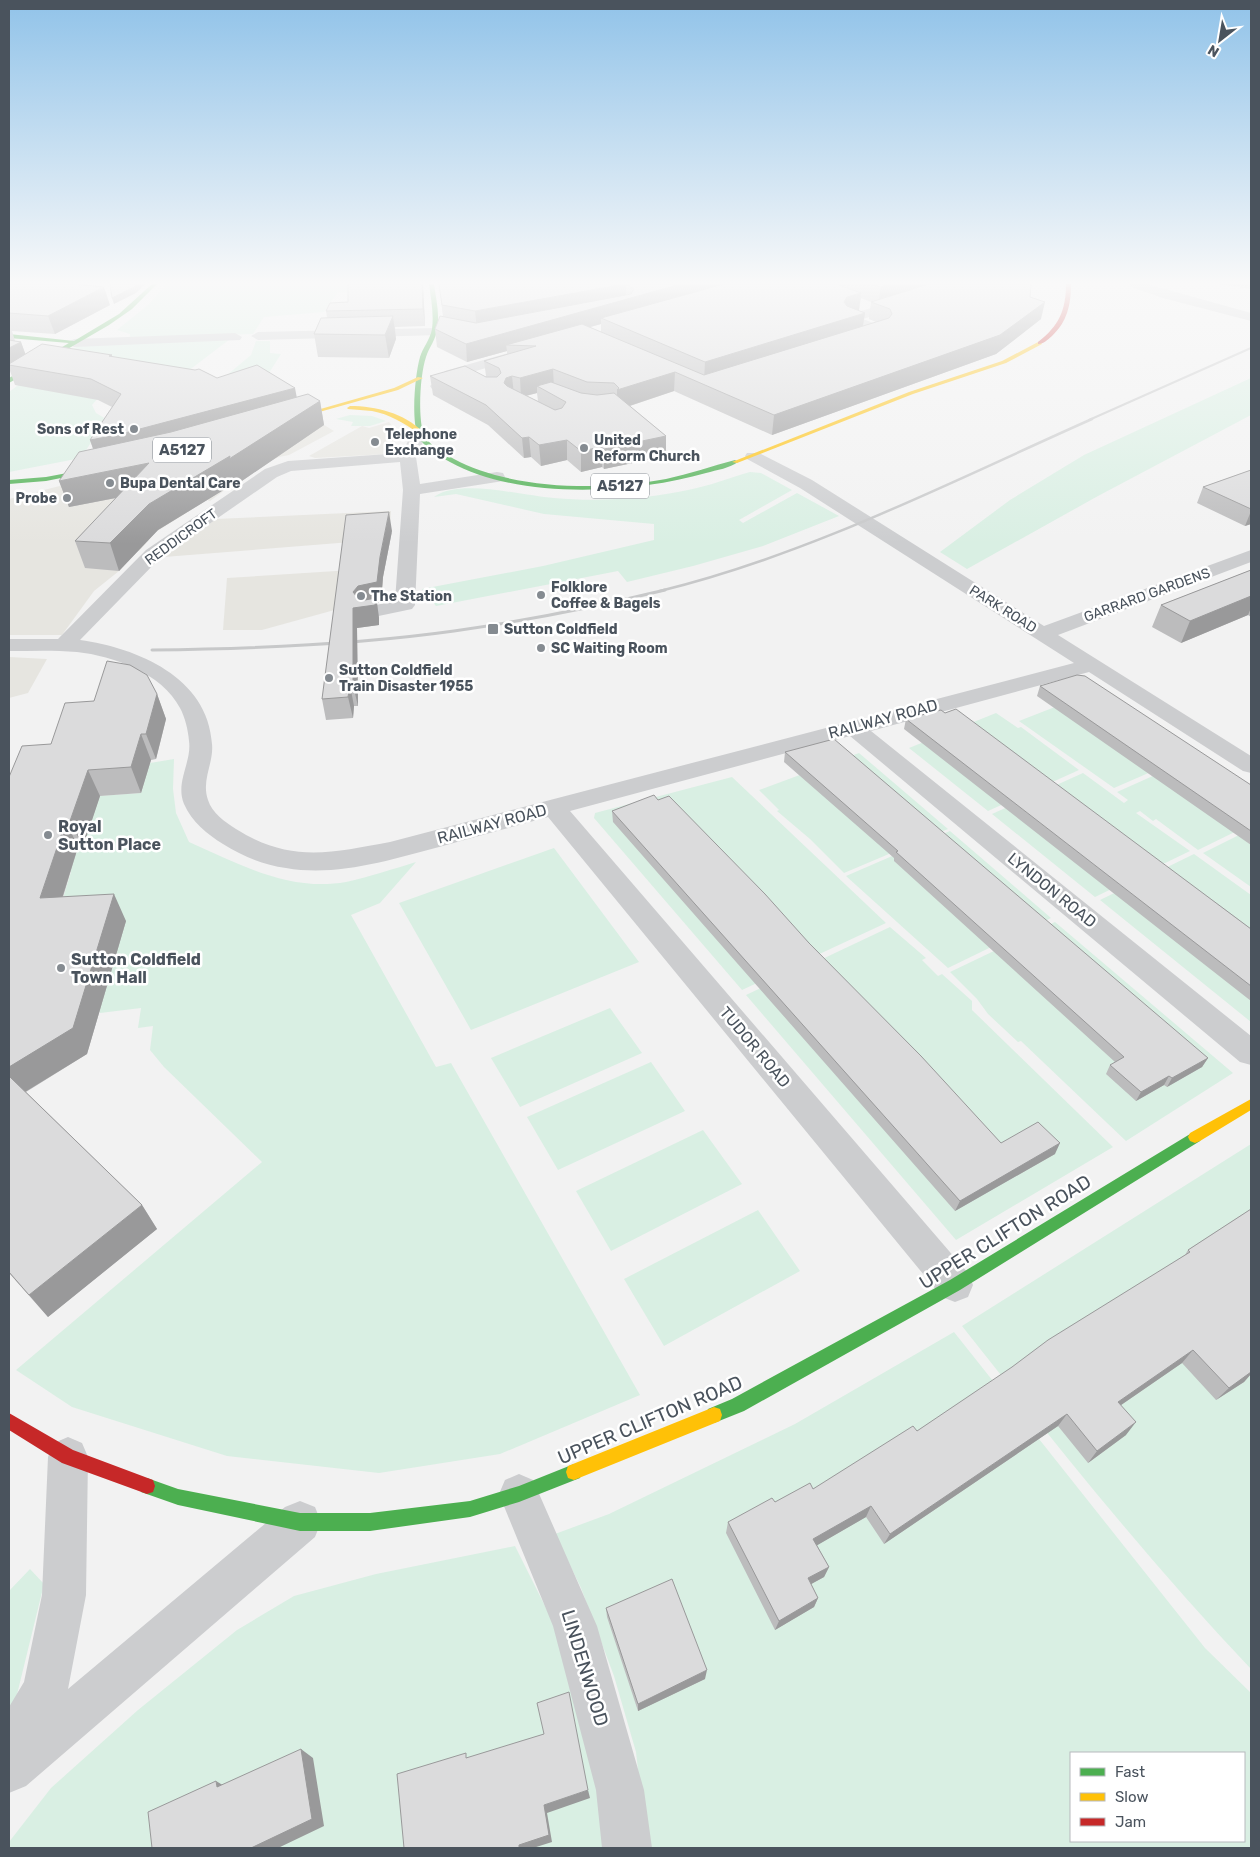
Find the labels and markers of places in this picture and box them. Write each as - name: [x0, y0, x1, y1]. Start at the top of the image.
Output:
- place label: Sons of Rest: [37, 421, 124, 438]
- marker: Sons of Rest: [128, 423, 140, 435]
- place label: Telephone Exchange: [385, 426, 457, 459]
- place label: United Reform Church: [594, 432, 700, 465]
- marker: Telephone Exchange: [369, 436, 381, 448]
- marker: United Reform Church: [578, 442, 590, 454]
- place label: Bupa Dental Care: [120, 475, 241, 492]
- marker: Bupa Dental Care: [104, 477, 116, 489]
- place label: Probe: [16, 490, 57, 507]
- marker: Probe: [61, 492, 73, 504]
- place label: Folklore Coffee & Bagels: [551, 579, 661, 612]
- place label: The Station: [371, 588, 452, 605]
- marker: Folklore Coffee & Bagels: [535, 589, 547, 601]
- marker: The Station: [355, 590, 367, 602]
- place label: Sutton Coldfield: [504, 621, 618, 638]
- marker: Sutton Coldfield: [486, 622, 500, 636]
- place label: SC Waiting Room: [551, 640, 668, 657]
- marker: SC Waiting Room: [535, 642, 547, 654]
- place label: Sutton Coldfield Train Disaster 1955: [339, 662, 473, 695]
- marker: Sutton Coldfield Train Disaster 1955: [323, 672, 335, 684]
- place label: Royal Sutton Place: [58, 817, 161, 854]
- marker: Royal Sutton Place: [42, 829, 54, 841]
- place label: Sutton Coldfield Town Hall: [71, 950, 201, 987]
- marker: Sutton Coldfield Town Hall: [55, 962, 67, 974]

